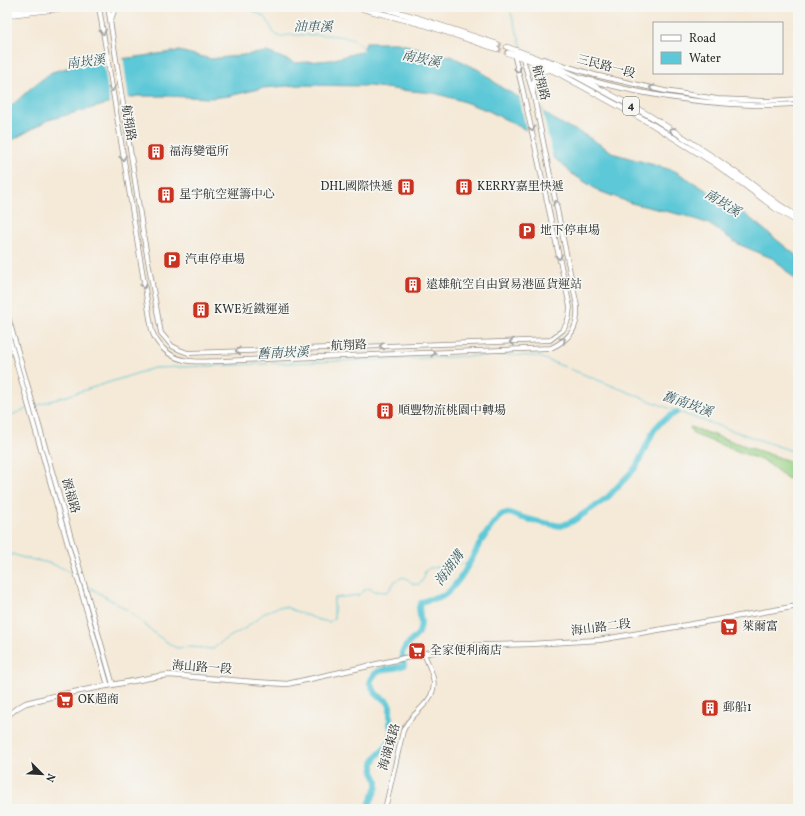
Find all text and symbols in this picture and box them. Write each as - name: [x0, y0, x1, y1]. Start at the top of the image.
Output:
- water label: 油車溪: [293, 19, 335, 37]
- legend: [653, 22, 783, 74]
- one-way arrow: [98, 29, 107, 36]
- text: Road: [689, 31, 716, 47]
- water label: 南崁溪: [400, 47, 444, 73]
- water label: 南崁溪: [66, 51, 108, 74]
- text: Water: [689, 51, 721, 67]
- street label: 三民路一段: [575, 52, 637, 82]
- street label: 航翔路: [528, 64, 552, 102]
- one-way arrow: [513, 67, 522, 74]
- one-way arrow: [107, 85, 116, 92]
- one-way arrow: [649, 85, 655, 93]
- road number: 4: [623, 97, 639, 115]
- street label: 航翔路: [117, 104, 139, 142]
- one-way arrow: [527, 126, 535, 132]
- one-way arrow: [669, 127, 676, 135]
- building icon: 福海變電所: [146, 142, 166, 162]
- place label: 福海變電所: [169, 144, 229, 160]
- one-way arrow: [119, 155, 127, 161]
- building icon: DHL國際快遞: [396, 177, 416, 197]
- building icon: KERRY嘉里快遞: [454, 177, 474, 197]
- place label: DHL國際快遞: [320, 179, 393, 195]
- place label: KERRY嘉里快遞: [477, 179, 564, 195]
- building icon: 星宇航空運籌中心: [156, 185, 176, 205]
- water label: 南崁溪: [701, 186, 745, 223]
- place label: 星宇航空運籌中心: [179, 187, 275, 203]
- one-way arrow: [553, 200, 561, 206]
- parking icon: 地下停車場: [517, 221, 537, 241]
- place label: 地下停車場: [540, 223, 600, 239]
- parking icon: 汽車停車場: [162, 250, 182, 270]
- place label: 汽車停車場: [185, 252, 245, 268]
- one-way arrow: [554, 254, 563, 260]
- building icon: 遠雄航空自由貿易港區貨運站: [403, 275, 423, 295]
- place label: 遠雄航空自由貿易港區貨運站: [426, 277, 582, 293]
- one-way arrow: [139, 283, 148, 289]
- building icon: KWE近鐵運通: [191, 300, 211, 320]
- place label: KWE近鐵運通: [214, 302, 289, 318]
- street label: 航翔路: [331, 337, 367, 355]
- one-way arrow: [509, 337, 515, 346]
- one-way arrow: [559, 338, 566, 345]
- one-way arrow: [379, 342, 385, 351]
- water label: 舊南崁溪: [257, 344, 311, 364]
- one-way arrow: [235, 347, 241, 356]
- one-way arrow: [430, 348, 436, 357]
- water label: 舊南崁溪: [659, 388, 716, 423]
- building icon: 順豐物流桃園中轉場: [375, 401, 395, 421]
- place label: 順豐物流桃園中轉場: [398, 403, 506, 419]
- street label: 源福路: [57, 476, 83, 516]
- water label: 海湖溝: [431, 546, 470, 590]
- street label: 海山路二段: [570, 616, 632, 640]
- supermarket icon: 萊爾富: [719, 617, 739, 637]
- place label: 萊爾富: [742, 619, 778, 635]
- supermarket icon: 全家便利商店: [407, 641, 427, 661]
- place label: 全家便利商店: [430, 643, 502, 659]
- street label: 海山路一段: [172, 658, 232, 678]
- supermarket icon: OK超商: [55, 690, 75, 710]
- place label: OK超商: [78, 692, 119, 708]
- building icon: 郵船1: [700, 698, 720, 718]
- place label: 郵船1: [723, 700, 752, 716]
- street label: 海湖東路: [376, 722, 404, 772]
- north arrow: [22, 754, 62, 794]
- text: N: [41, 771, 58, 784]

